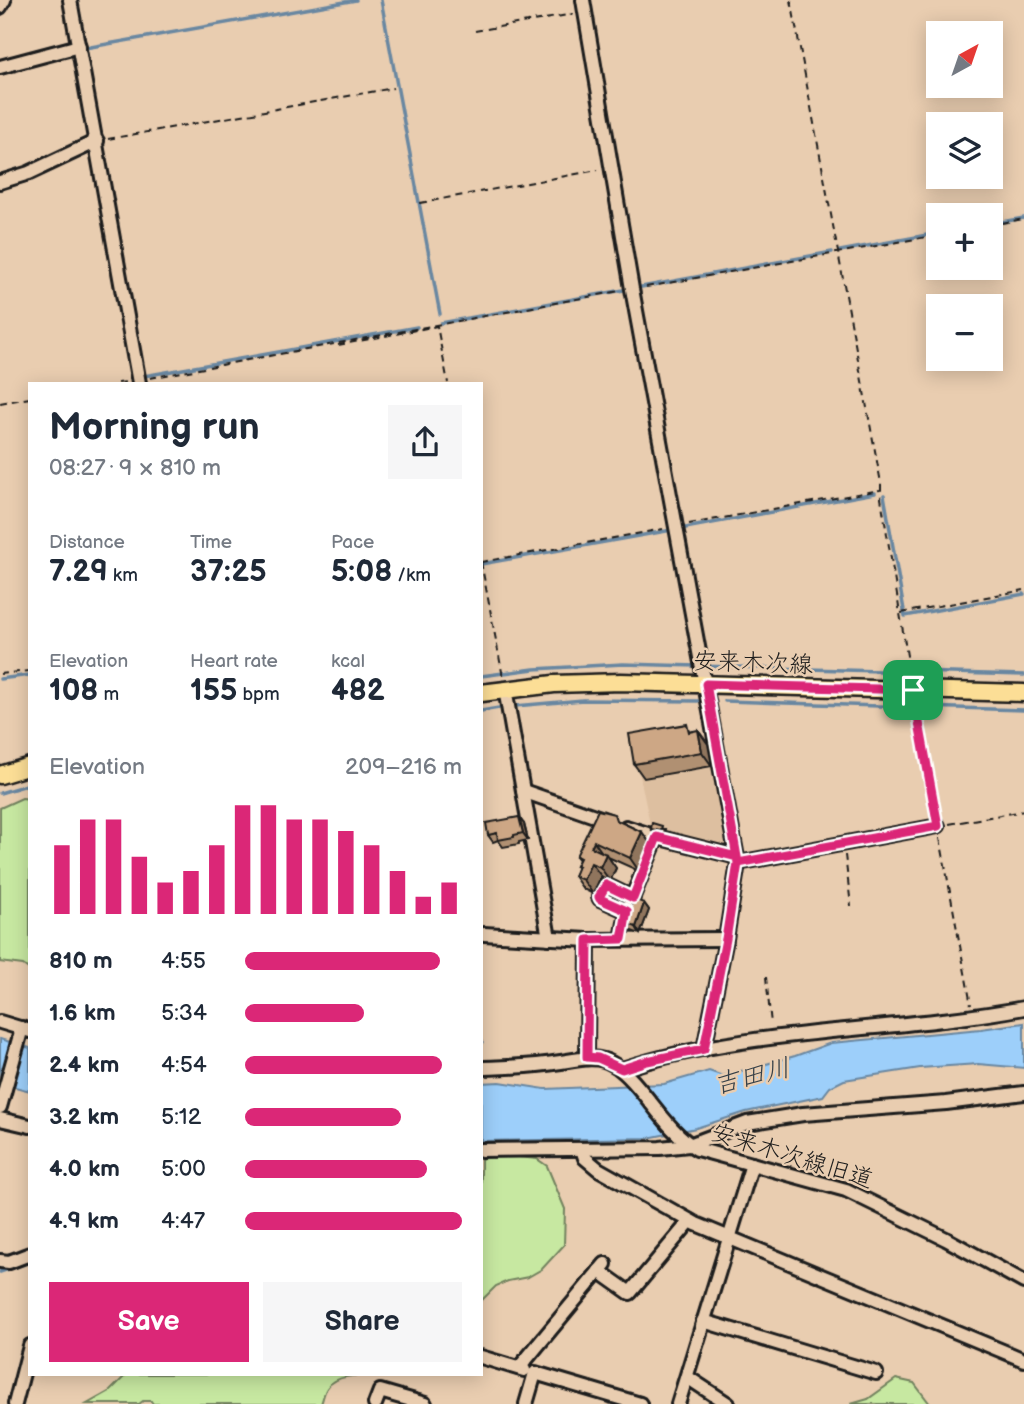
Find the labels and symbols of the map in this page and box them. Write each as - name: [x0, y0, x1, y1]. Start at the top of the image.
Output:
- north arrow: [926, 21, 1003, 98]
- street label: 安来木次線: [693, 646, 813, 680]
- pin: [883, 660, 943, 720]
- water label: 吉田川: [710, 1053, 794, 1101]
- street label: 安来木次線旧道: [707, 1118, 877, 1194]

